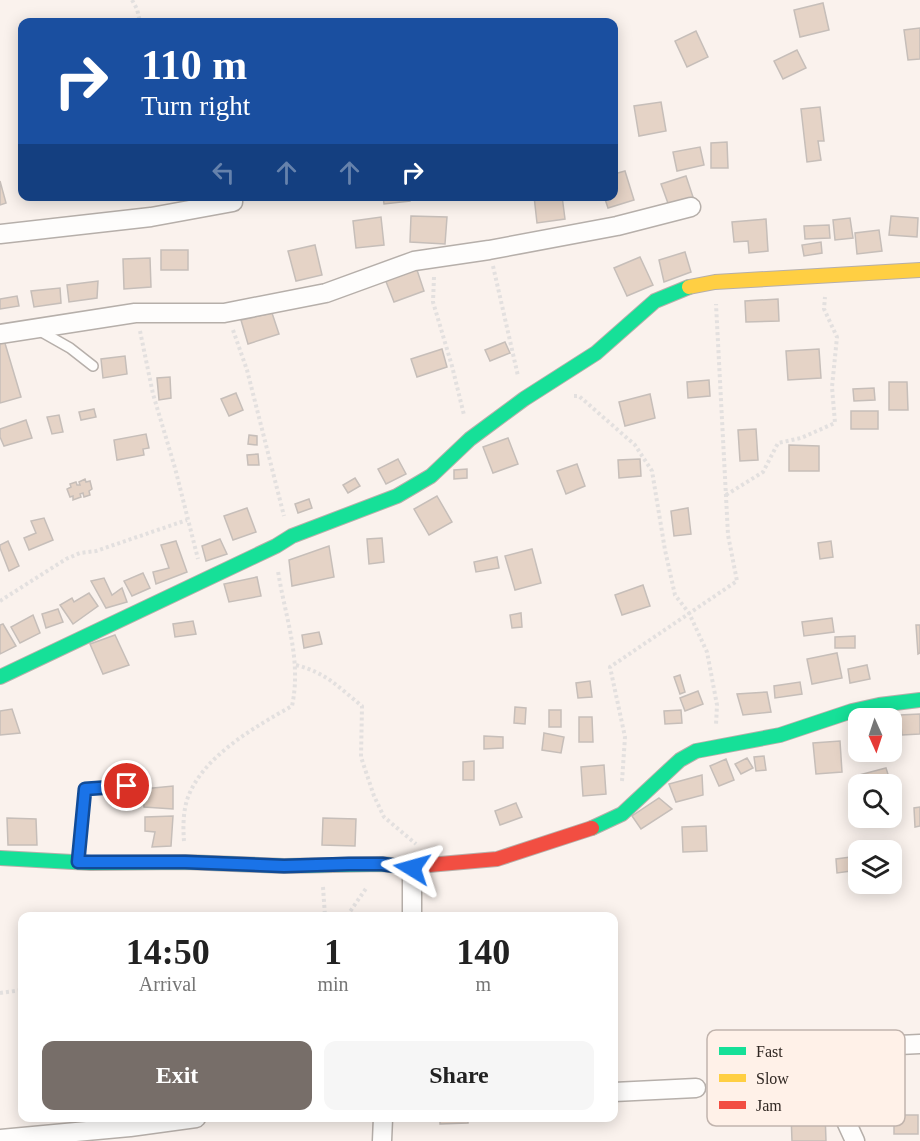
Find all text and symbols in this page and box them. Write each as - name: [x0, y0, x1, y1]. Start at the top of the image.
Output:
- icon: right: [42, 42, 120, 120]
- text: 110 m: [141, 42, 247, 88]
- text: Turn right: [141, 91, 250, 121]
- icon: left: [207, 156, 240, 189]
- icon: ahead: [270, 156, 303, 189]
- icon: ahead: [333, 156, 366, 189]
- icon: right: [396, 156, 429, 189]
- north arrow: [848, 708, 902, 762]
- map controls: [848, 708, 902, 894]
- pin: [101, 760, 152, 811]
- icon: arrive: [110, 769, 143, 802]
- button: search: [848, 774, 902, 828]
- position arrow: [380, 836, 444, 900]
- button: layers: [848, 840, 902, 894]
- text: 14:50: [126, 932, 210, 972]
- text: 1: [324, 932, 342, 972]
- text: 140: [456, 932, 510, 972]
- text: Arrival: [139, 973, 197, 995]
- text: min: [317, 973, 349, 995]
- text: m: [476, 973, 491, 995]
- legend: [707, 1030, 905, 1126]
- button: Exit: [42, 1041, 312, 1110]
- button: Share: [324, 1041, 594, 1110]
- text: Fast: [756, 1043, 783, 1060]
- text: Slow: [756, 1070, 789, 1087]
- text: Jam: [756, 1097, 782, 1114]

